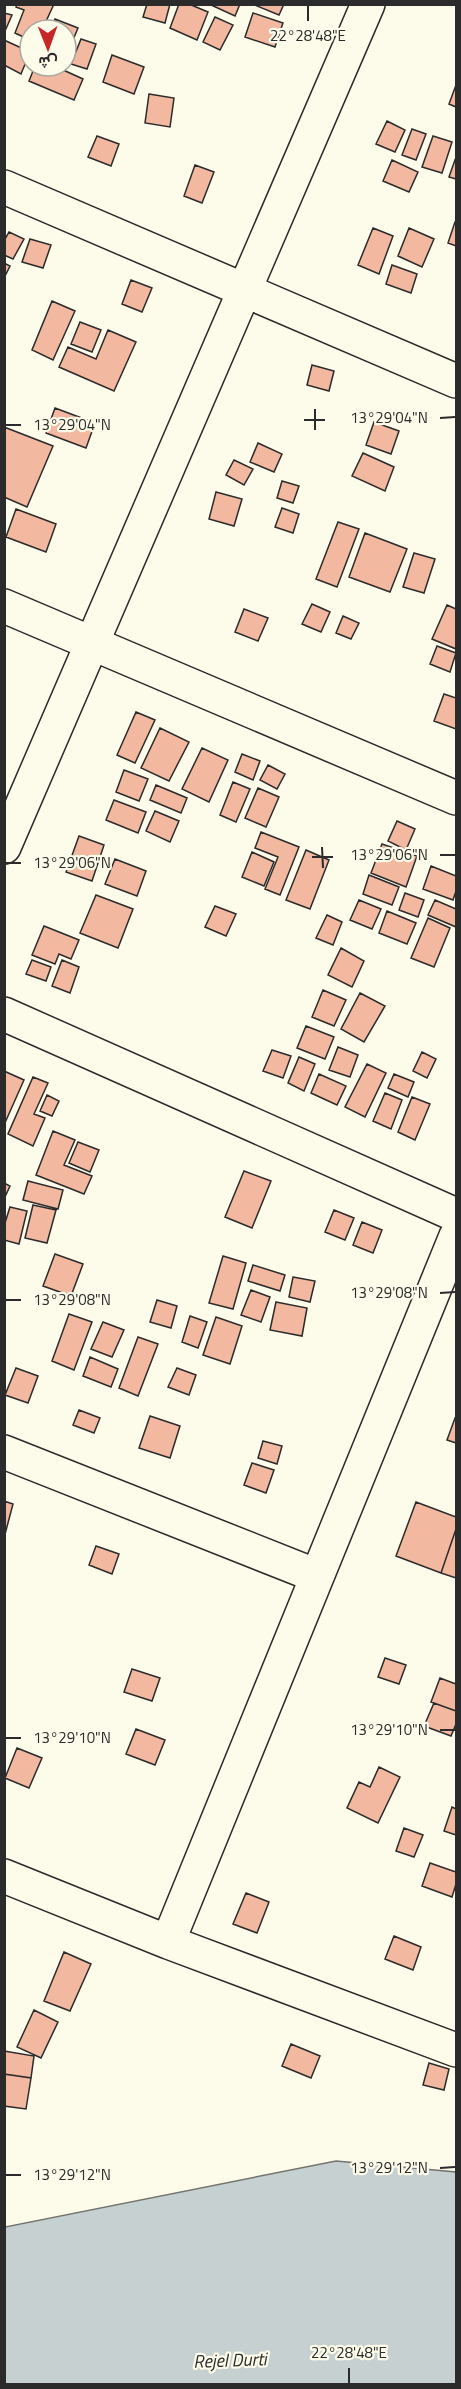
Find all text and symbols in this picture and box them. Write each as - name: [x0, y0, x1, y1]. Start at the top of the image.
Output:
- north arrow: [18, 18, 78, 78]
- text: 22°28'48"E: [270, 24, 346, 47]
- text: ش: [38, 51, 58, 75]
- text: 13°29'04"N: [350, 406, 428, 429]
- text: 13°29'04"N: [33, 413, 111, 436]
- text: 13°29'06"N: [350, 843, 428, 866]
- text: 13°29'06"N: [33, 851, 111, 874]
- text: 13°29'08"N: [350, 1281, 428, 1304]
- text: 13°29'08"N: [33, 1288, 111, 1311]
- text: 13°29'10"N: [350, 1718, 428, 1741]
- text: 13°29'10"N: [33, 1726, 111, 1749]
- text: 13°29'12"N: [350, 2156, 428, 2179]
- text: 13°29'12"N: [33, 2163, 111, 2186]
- text: 22°28'48"E: [311, 2341, 387, 2364]
- water label: Rejel Durti: [193, 2345, 269, 2375]

